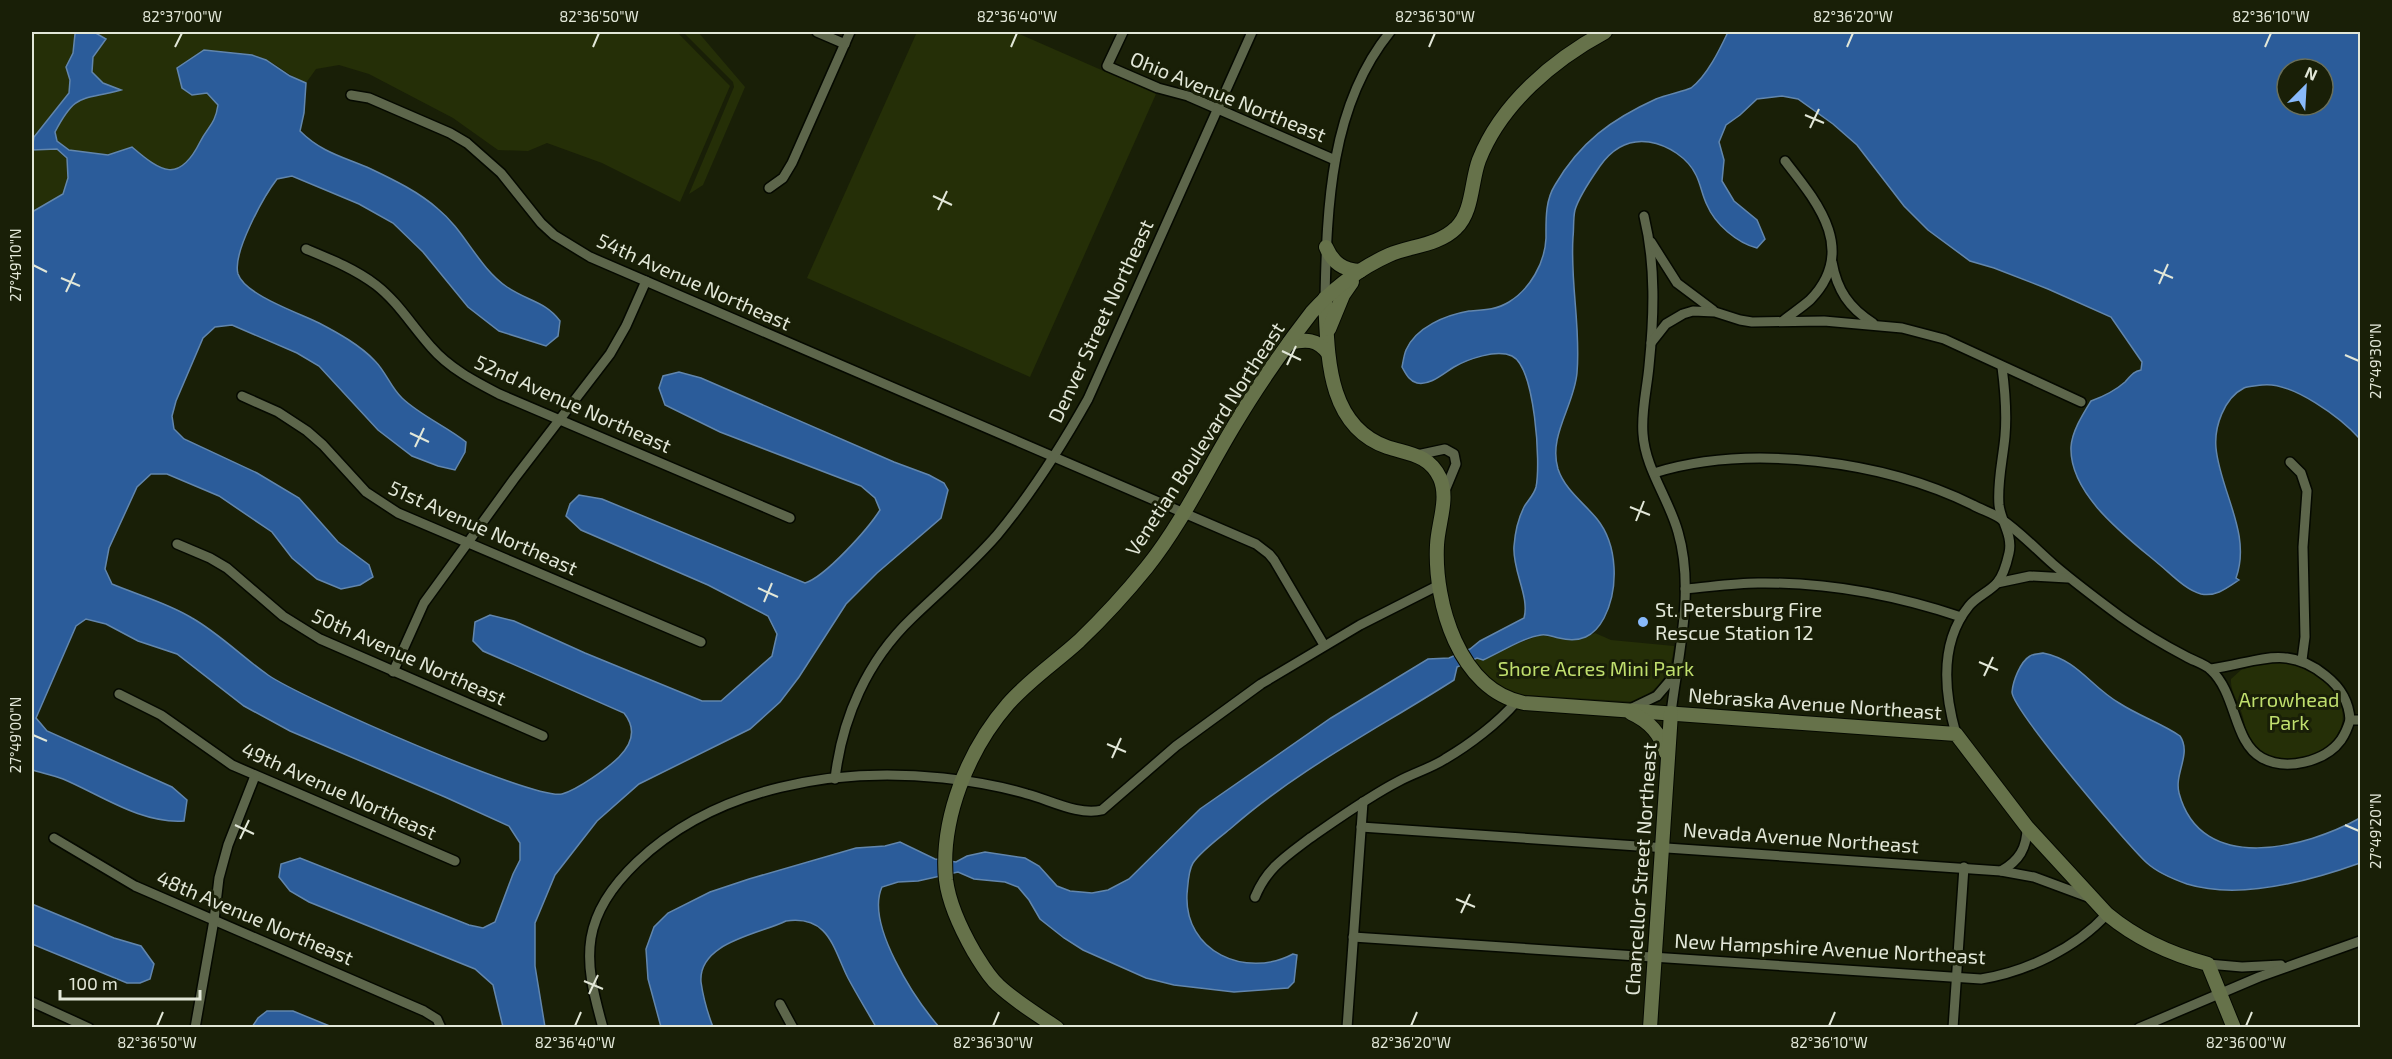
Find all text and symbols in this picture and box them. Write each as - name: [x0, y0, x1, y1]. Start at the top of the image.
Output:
- text: 82°37'00"W: [142, 7, 222, 25]
- text: 82°36'50"W: [559, 7, 639, 25]
- text: 82°36'40"W: [977, 7, 1057, 25]
- text: 82°36'30"W: [1395, 7, 1475, 25]
- text: 82°36'20"W: [1813, 7, 1893, 25]
- text: 82°36'10"W: [2232, 7, 2310, 25]
- street label: Ohio Avenue Northeast: [1127, 46, 1330, 146]
- north arrow: [2275, 57, 2335, 117]
- text: N: [2302, 62, 2320, 84]
- street label: Denver Street Northeast: [1042, 215, 1158, 426]
- street label: 54th Avenue Northeast: [594, 227, 796, 335]
- text: 27°49'10"N: [6, 228, 24, 302]
- street label: Venetian Boulevard Northeast: [1120, 317, 1289, 560]
- text: 27°49'30"N: [2366, 323, 2384, 399]
- street label: 52nd Avenue Northeast: [471, 349, 676, 457]
- street label: 51st Avenue Northeast: [385, 475, 582, 580]
- place label: St. Petersburg Fire Rescue Station 12: [1655, 597, 1822, 644]
- street label: 50th Avenue Northeast: [309, 602, 510, 710]
- marker: St. Petersburg Fire Rescue Station 12: [1636, 615, 1650, 629]
- park label: Shore Acres Mini Park: [1498, 656, 1694, 680]
- street label: Nebraska Avenue Northeast: [1687, 682, 1943, 724]
- park label: Arrowhead Park: [2239, 687, 2339, 734]
- text: 27°49'00"N: [6, 697, 24, 773]
- street label: 49th Avenue Northeast: [238, 736, 441, 844]
- street label: Chancellor Street Northeast: [1619, 741, 1661, 996]
- text: 27°49'20"N: [2366, 793, 2384, 869]
- street label: Nevada Avenue Northeast: [1682, 817, 1920, 857]
- street label: 48th Avenue Northeast: [153, 865, 358, 970]
- street label: New Hampshire Avenue Northeast: [1674, 928, 1987, 968]
- scale bar: [60, 963, 200, 1001]
- text: 100 m: [69, 972, 118, 994]
- text: 82°36'50"W: [117, 1033, 197, 1051]
- text: 82°36'40"W: [535, 1033, 615, 1051]
- text: 82°36'30"W: [953, 1033, 1033, 1051]
- text: 82°36'20"W: [1371, 1033, 1451, 1051]
- text: 82°36'10"W: [1790, 1033, 1868, 1051]
- text: 82°36'00"W: [2206, 1033, 2286, 1051]

